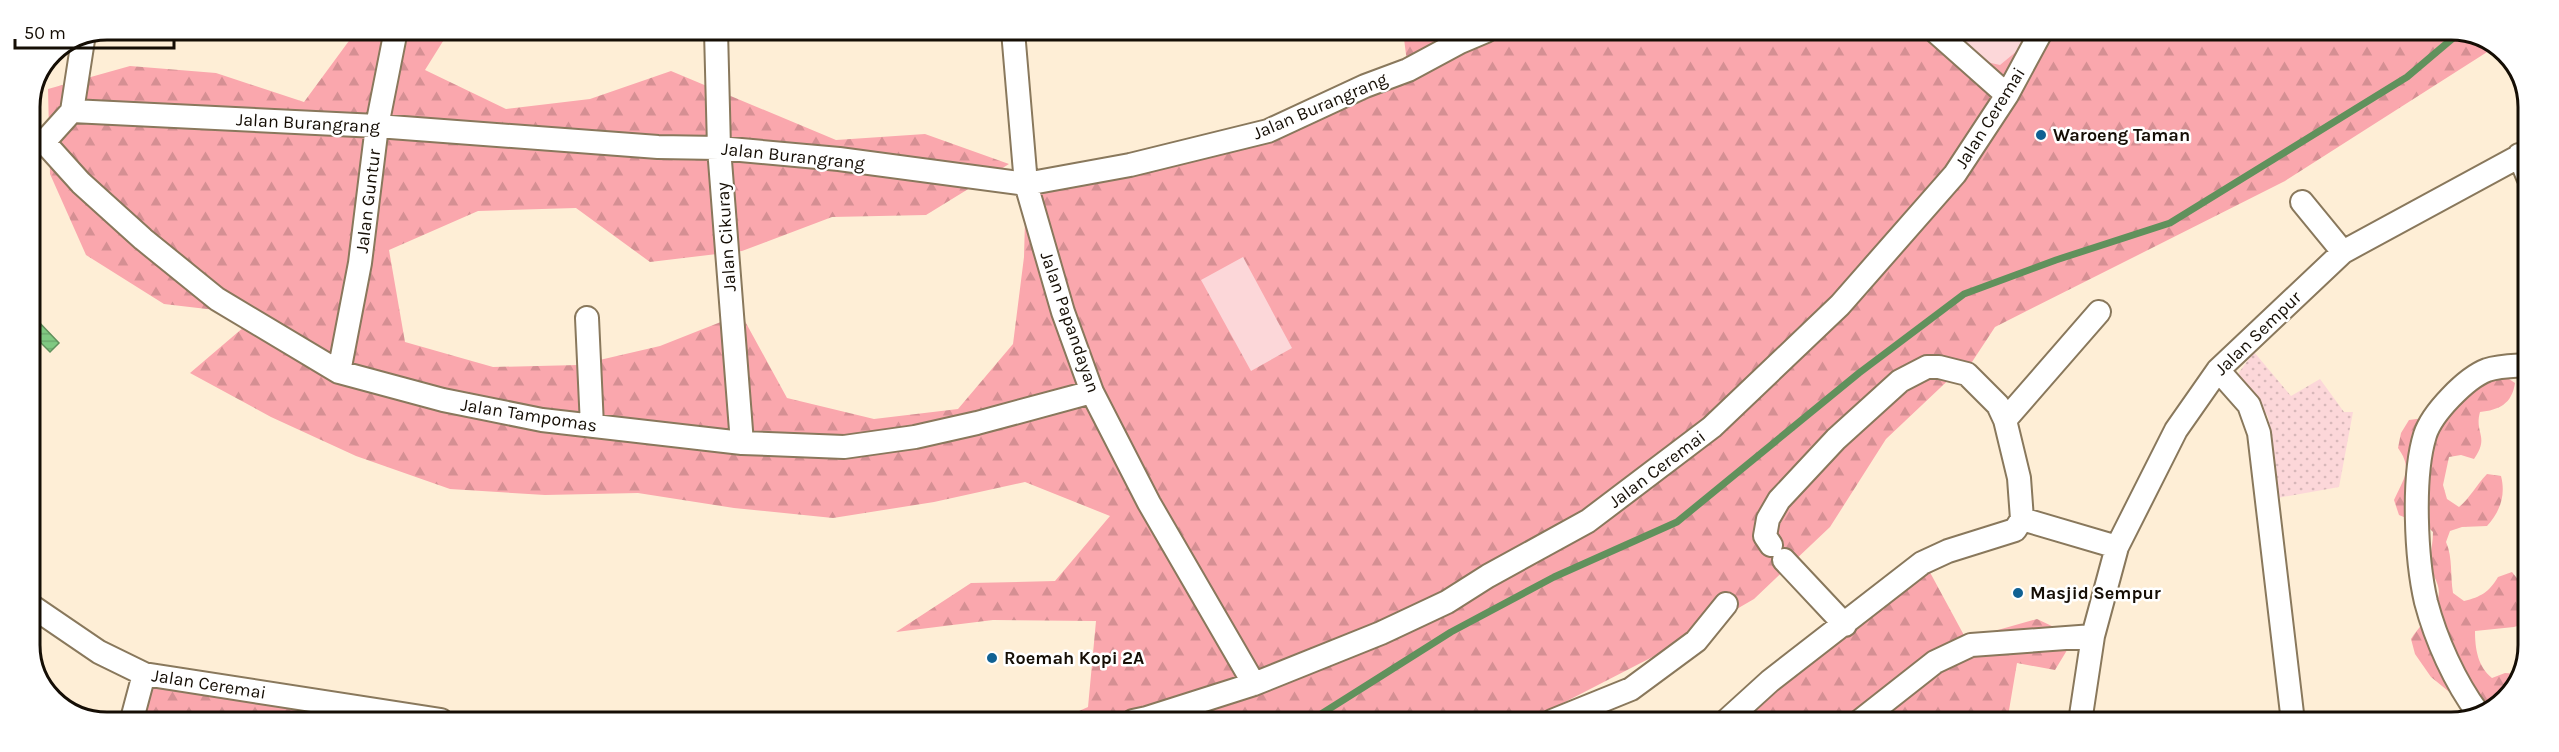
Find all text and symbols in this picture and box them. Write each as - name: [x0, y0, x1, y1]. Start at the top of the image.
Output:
- scale bar: [15, 12, 174, 50]
- text: 50 m: [24, 22, 66, 44]
- street label: Jalan Ceremai: [1950, 63, 2030, 173]
- street label: Jalan Burangrang: [1249, 68, 1391, 144]
- street label: Jalan Burangrang: [235, 108, 381, 138]
- place label: Waroeng Taman: [2053, 124, 2190, 146]
- marker: Waroeng Taman: [2034, 128, 2048, 142]
- street label: Jalan Burangrang: [720, 138, 866, 174]
- street label: Jalan Guntur: [351, 147, 385, 254]
- street label: Jalan Cikuray: [711, 181, 741, 292]
- street label: Jalan Papandayan: [1035, 248, 1105, 396]
- street label: Jalan Sempur: [2210, 286, 2306, 380]
- street label: Jalan Tampomas: [459, 393, 599, 437]
- street label: Jalan Ceremai: [1604, 425, 1710, 513]
- place label: Masjid Sempur: [2030, 582, 2161, 604]
- marker: Masjid Sempur: [2011, 586, 2025, 600]
- place label: Roemah Kopi 2A: [1004, 647, 1144, 669]
- marker: Roemah Kopi 2A: [985, 651, 999, 665]
- street label: Jalan Ceremai: [150, 664, 268, 704]

